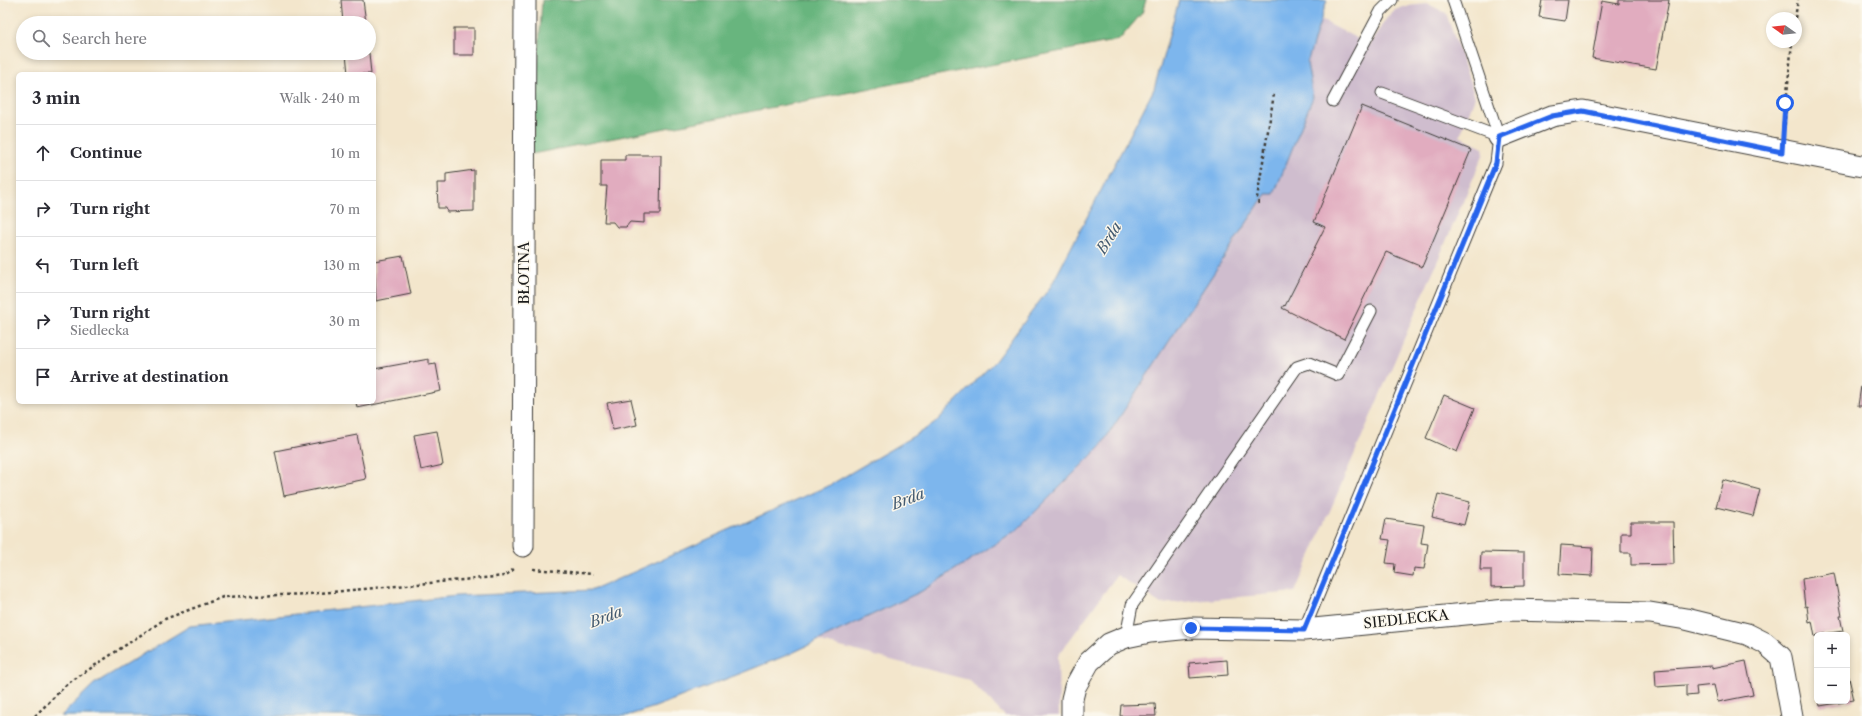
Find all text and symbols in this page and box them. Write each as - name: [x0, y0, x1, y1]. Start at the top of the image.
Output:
- north arrow: [1766, 12, 1802, 48]
- search box: [16, 16, 376, 60]
- icon: search: [30, 27, 52, 49]
- text: Search here: [62, 29, 147, 48]
- text: 3 min: [32, 88, 81, 108]
- text: Walk · 240 m: [280, 90, 360, 106]
- route start: [1776, 94, 1794, 112]
- icon: ahead: [32, 142, 54, 164]
- text: Continue: [70, 143, 142, 162]
- text: 10 m: [331, 145, 360, 161]
- icon: right: [32, 198, 54, 220]
- text: Turn right: [70, 199, 150, 218]
- text: 70 m: [330, 201, 360, 217]
- water label: Brda: [1091, 218, 1125, 258]
- street label: BŁOTNA: [515, 241, 533, 304]
- icon: left: [32, 254, 54, 276]
- text: Turn left: [70, 255, 139, 274]
- text: 130 m: [324, 257, 360, 273]
- text: Turn right: [70, 303, 150, 322]
- icon: right: [32, 310, 54, 332]
- text: 30 m: [329, 313, 360, 329]
- text: Siedlecka: [70, 322, 129, 338]
- icon: arrive: [32, 366, 54, 388]
- text: Arrive at destination: [70, 367, 229, 386]
- water label: Brda: [888, 484, 927, 514]
- water label: Brda: [586, 602, 625, 632]
- street label: SIEDLECKA: [1363, 606, 1450, 632]
- route end: [1182, 619, 1200, 637]
- map controls: [1814, 632, 1850, 704]
- button: +: [1814, 632, 1850, 668]
- button: −: [1814, 668, 1850, 704]

